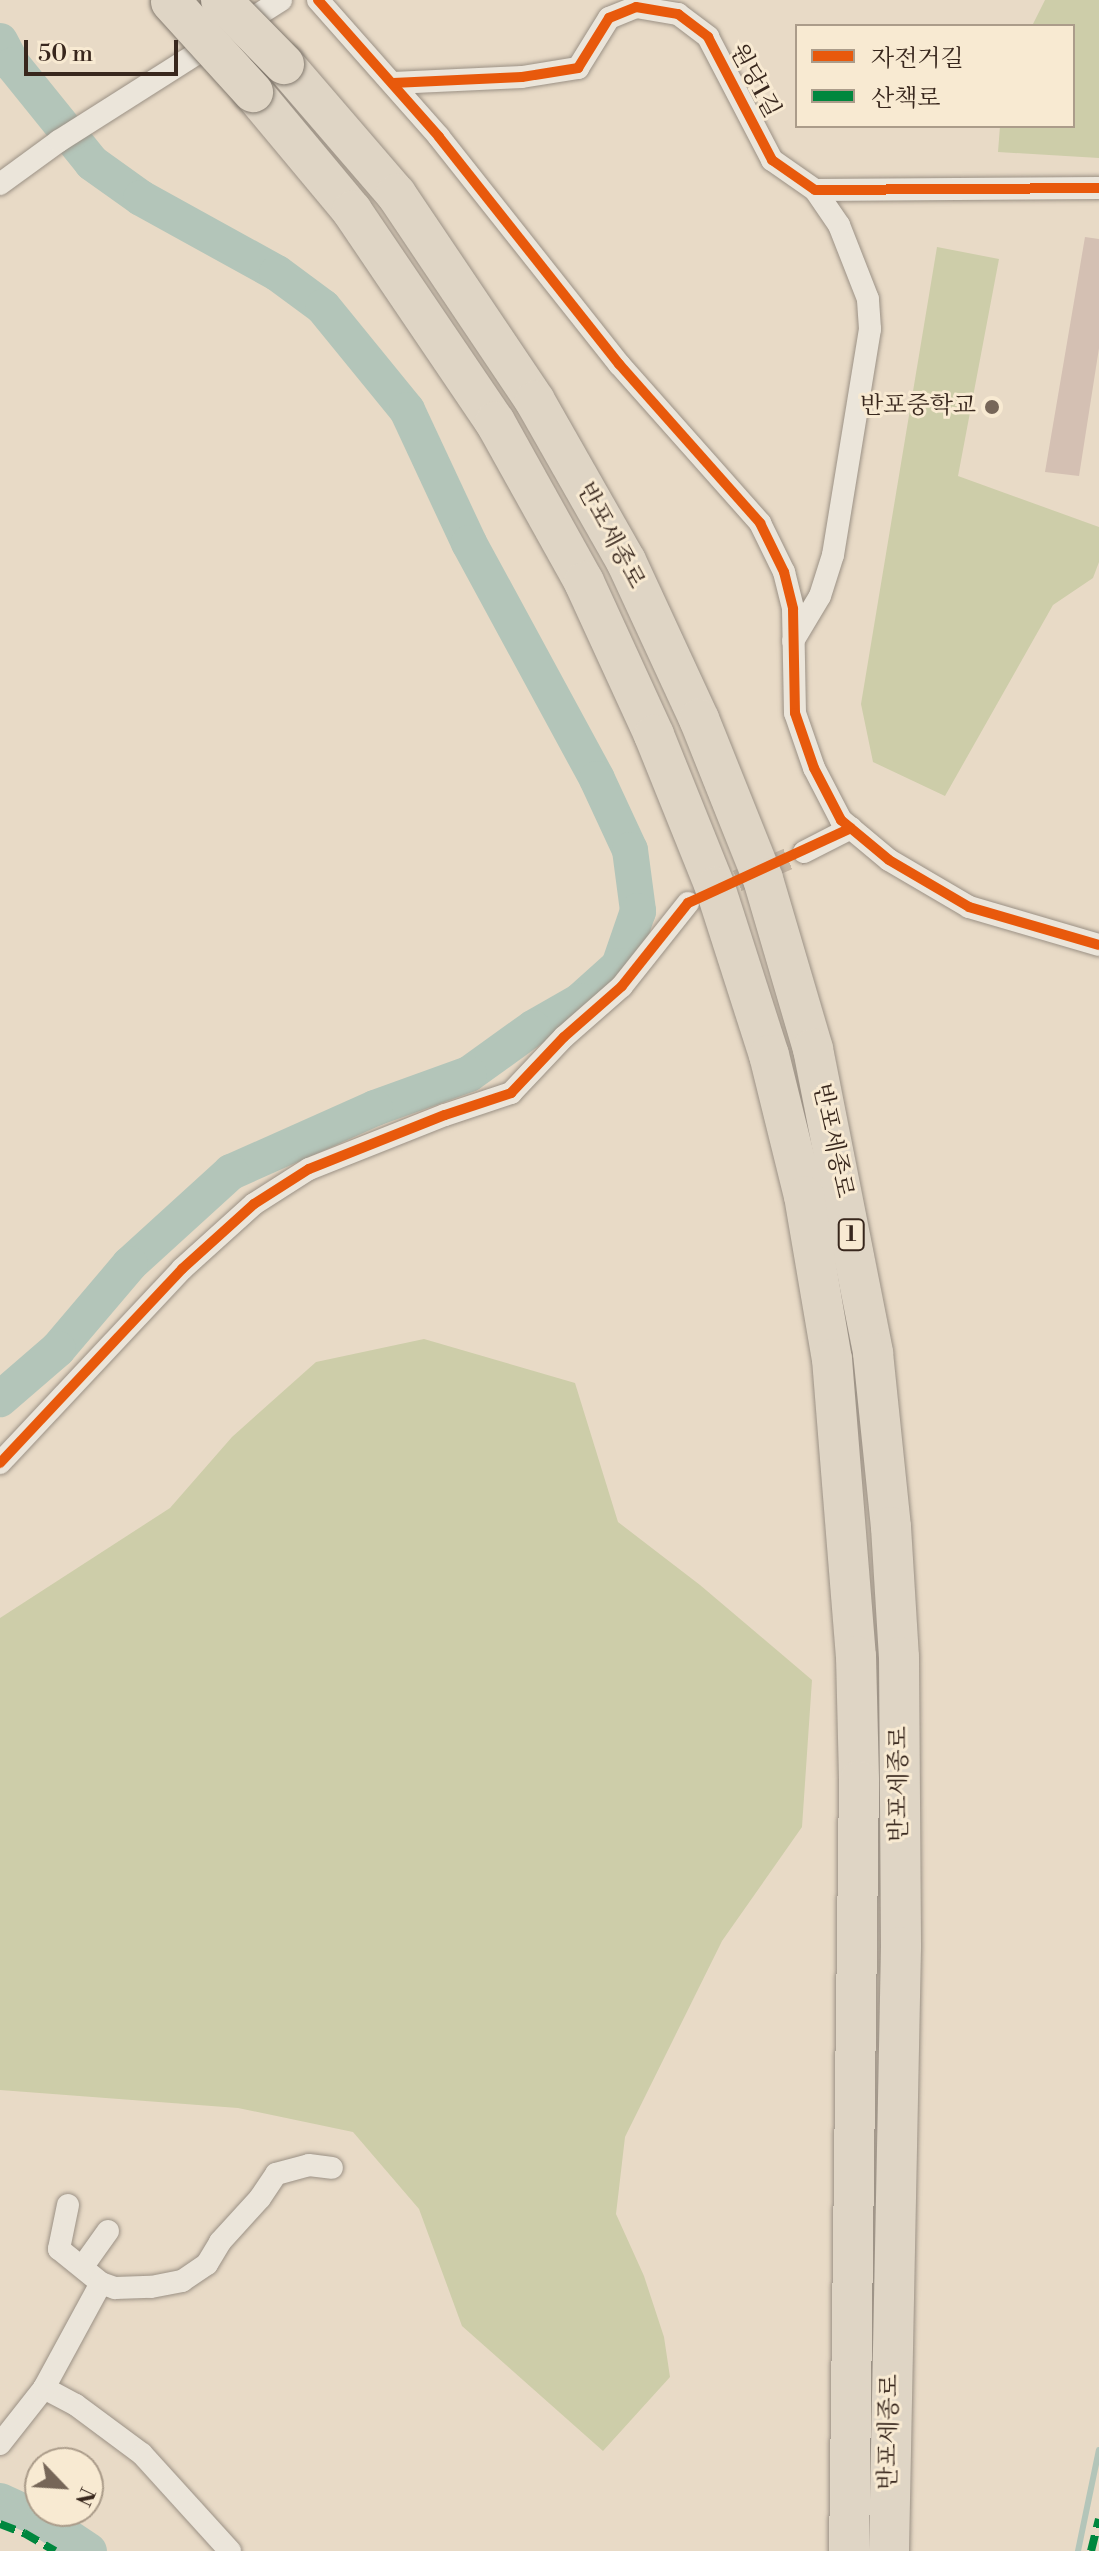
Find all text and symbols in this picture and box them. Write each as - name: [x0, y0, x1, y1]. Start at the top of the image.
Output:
- scale bar: [28, 24, 182, 74]
- legend: [795, 24, 1075, 128]
- text: 50 m: [38, 39, 93, 69]
- street label: 원당1길: [723, 39, 785, 123]
- text: 자전거길: [871, 44, 964, 74]
- text: 산책로: [871, 84, 941, 114]
- place label: 반포중학교: [860, 393, 976, 421]
- marker: 반포중학교: [983, 398, 1001, 416]
- street label: 반포세종로: [570, 478, 650, 594]
- street label: 반포세종로: [806, 1081, 858, 1201]
- road number: 1: [837, 1217, 865, 1253]
- street label: 반포세종로: [886, 1726, 914, 1842]
- street label: 반포세종로: [875, 2374, 905, 2490]
- north arrow: [24, 2447, 104, 2527]
- text: N: [68, 2483, 100, 2510]

